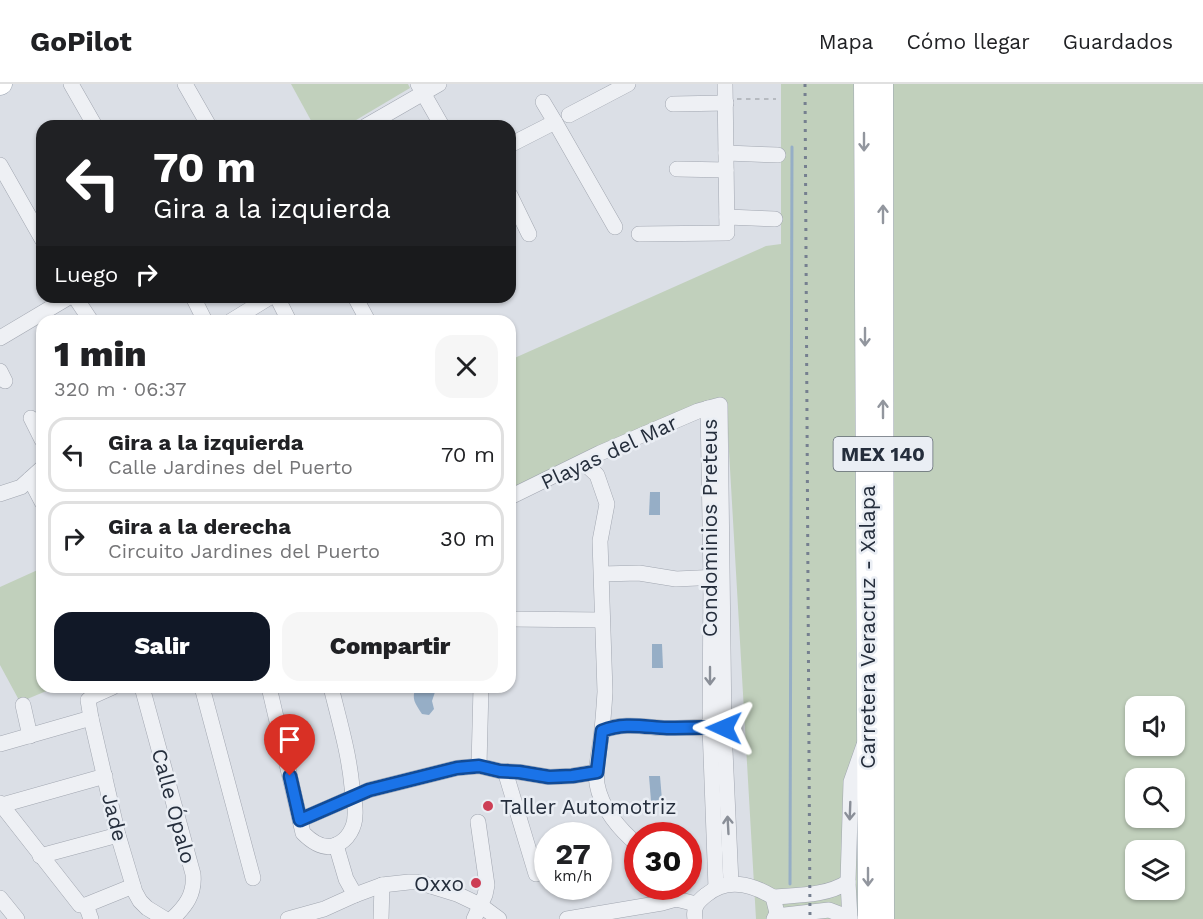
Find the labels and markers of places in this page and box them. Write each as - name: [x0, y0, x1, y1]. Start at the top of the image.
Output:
- pin: [264, 714, 315, 776]
- place label: Taller Automotriz: [500, 794, 676, 819]
- marker: Taller Automotriz: [481, 799, 495, 813]
- place label: Oxxo: [414, 871, 464, 896]
- marker: Oxxo: [469, 876, 483, 890]

